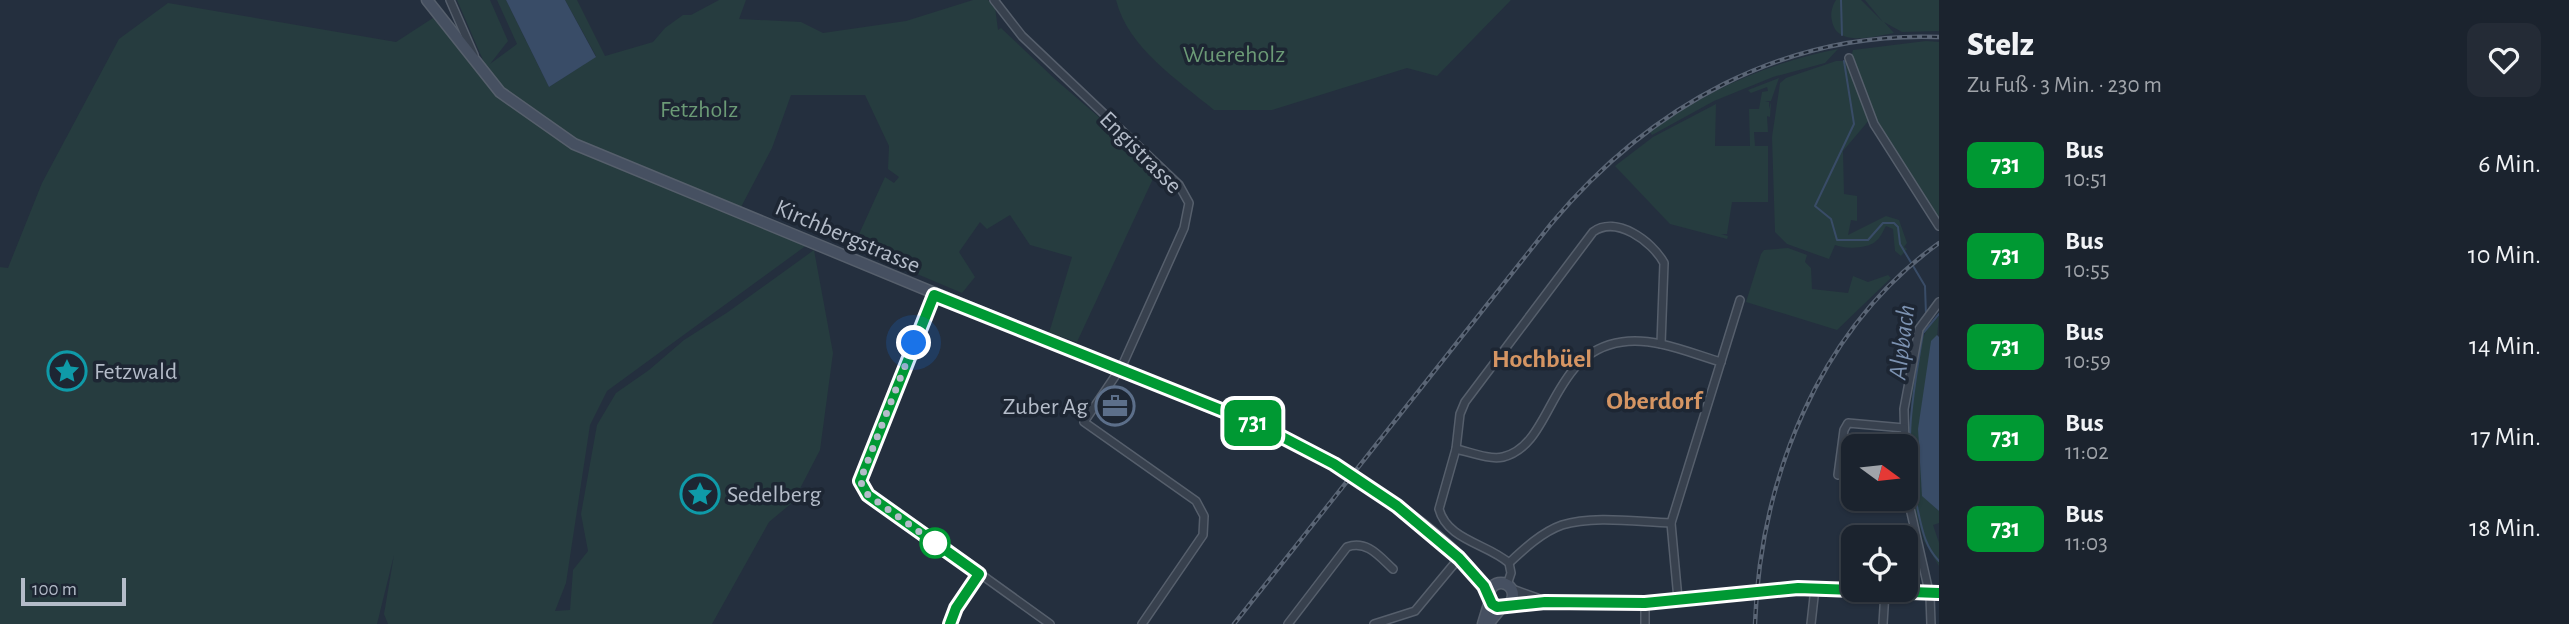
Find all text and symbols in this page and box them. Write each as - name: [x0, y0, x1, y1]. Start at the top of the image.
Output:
- button: heart: [2467, 23, 2541, 97]
- text: Stelz: [1967, 29, 2034, 62]
- park label: Wuereholz: [1183, 43, 1285, 67]
- text: Zu Fuß · 3 Min. · 230 m: [1967, 74, 2162, 97]
- park label: Fetzholz: [660, 98, 738, 122]
- street label: Engistrasse: [1095, 107, 1186, 198]
- text: Bus: [2065, 137, 2104, 163]
- text: 6 Min.: [2478, 151, 2541, 177]
- text: 731: [1991, 153, 2020, 177]
- text: 10:51: [2065, 168, 2108, 191]
- street label: Kirchbergstrasse: [771, 196, 924, 278]
- text: Bus: [2065, 228, 2104, 254]
- text: 10 Min.: [2468, 242, 2541, 268]
- text: 731: [1991, 244, 2020, 268]
- text: 10:55: [2065, 259, 2110, 282]
- water label: Alpbach: [1884, 303, 1919, 382]
- text: Bus: [2065, 319, 2104, 345]
- your location: [896, 325, 931, 360]
- text: 14 Min.: [2469, 333, 2541, 359]
- text: 731: [1991, 335, 2020, 359]
- district label: Hochbüel: [1492, 346, 1592, 372]
- place icon: Fetzwald: [46, 350, 88, 392]
- text: 10:59: [2065, 350, 2111, 373]
- place label: Fetzwald: [94, 360, 177, 384]
- office icon: Zuber Ag: [1094, 385, 1136, 427]
- district label: Oberdorf: [1606, 388, 1704, 414]
- place label: Zuber Ag: [1003, 395, 1088, 419]
- line badge: 731: [1213, 400, 1293, 446]
- text: Bus: [2065, 410, 2104, 436]
- text: 731: [1238, 411, 1268, 435]
- text: 17 Min.: [2471, 424, 2541, 450]
- text: 731: [1991, 426, 2020, 450]
- north arrow: [1841, 434, 1918, 511]
- map controls: [1841, 434, 1918, 602]
- text: 11:02: [2065, 441, 2109, 464]
- place icon: Sedelberg: [679, 473, 721, 515]
- place label: Sedelberg: [727, 483, 821, 507]
- text: Bus: [2065, 501, 2104, 527]
- text: 18 Min.: [2469, 515, 2541, 541]
- text: 731: [1991, 517, 2020, 541]
- button: locate: [1841, 525, 1918, 602]
- unlabelled marker: [920, 528, 950, 558]
- text: 11:03: [2065, 532, 2108, 555]
- scale bar: [21, 575, 126, 607]
- text: 100 m: [32, 580, 77, 599]

